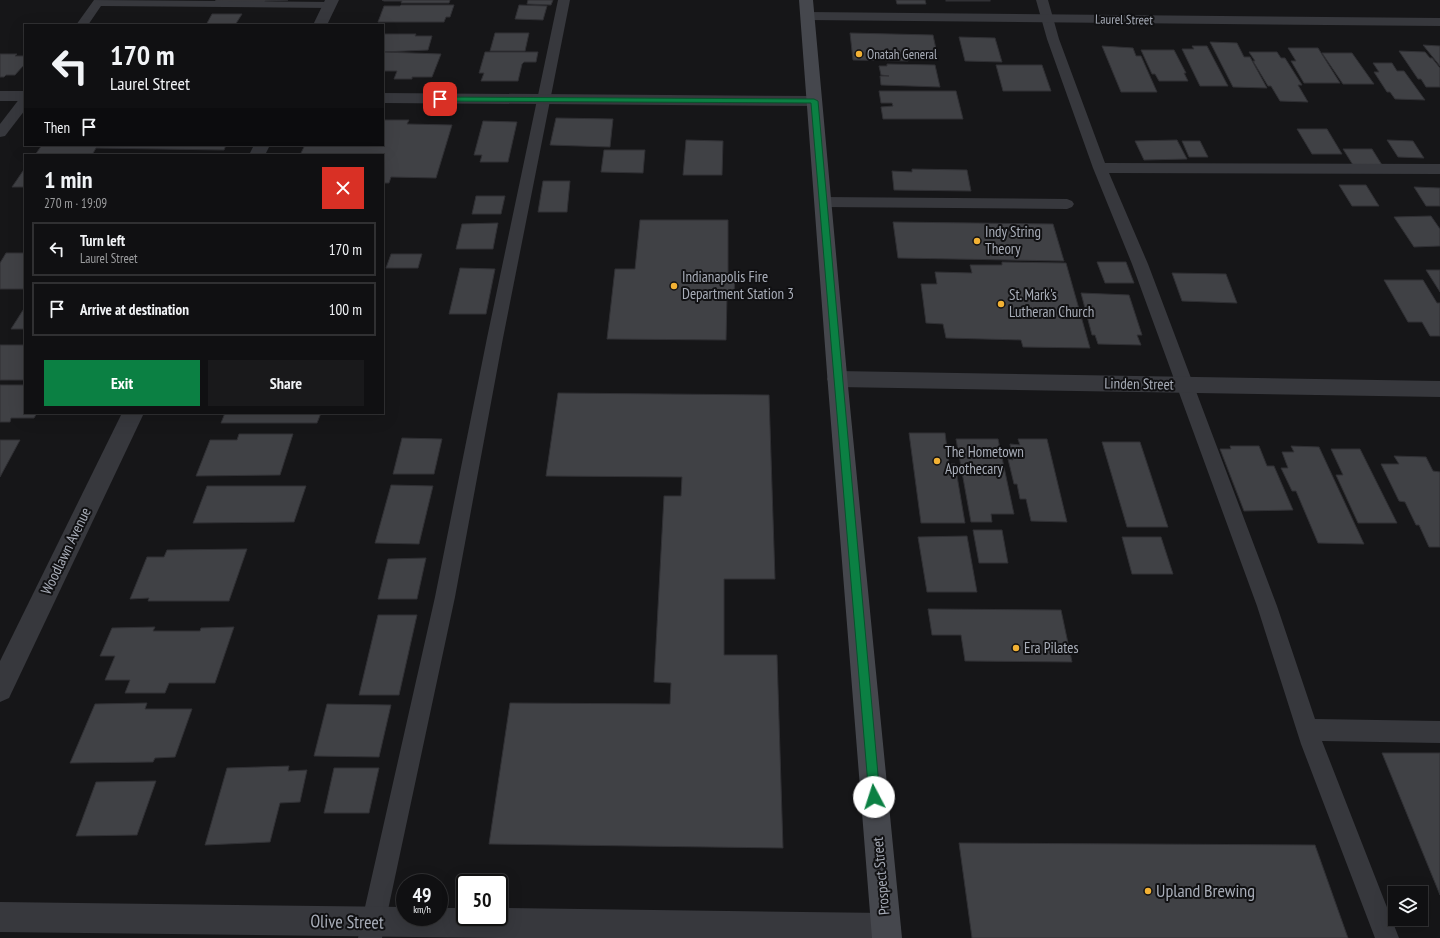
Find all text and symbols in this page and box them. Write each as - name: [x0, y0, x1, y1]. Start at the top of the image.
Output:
- street label: Laurel Street: [1095, 10, 1153, 29]
- text: 170 m: [110, 36, 174, 73]
- icon: left: [44, 40, 96, 92]
- place label: Onatah General: [867, 46, 937, 63]
- marker: Onatah General: [854, 49, 864, 59]
- text: Laurel Street: [110, 72, 190, 95]
- pin: [423, 82, 457, 116]
- icon: arrive: [429, 88, 451, 110]
- icon: arrive: [78, 116, 100, 138]
- text: Then: [44, 118, 70, 137]
- text: 1 min: [44, 164, 92, 195]
- button: close: [322, 167, 364, 209]
- text: 270 m · 19:09: [44, 195, 107, 212]
- place label: Indy String Theory: [985, 222, 1041, 258]
- text: Turn left: [80, 231, 125, 250]
- marker: Indy String Theory: [972, 236, 982, 246]
- icon: left: [46, 238, 68, 260]
- text: 170 m: [329, 240, 362, 259]
- text: Laurel Street: [80, 250, 138, 267]
- place label: Indianapolis Fire Department Station 3: [682, 267, 794, 303]
- marker: Indianapolis Fire Department Station 3: [669, 281, 679, 291]
- place label: St. Mark's Lutheran Church: [1009, 285, 1094, 321]
- icon: arrive: [46, 298, 68, 320]
- marker: St. Mark's Lutheran Church: [996, 299, 1006, 309]
- text: Arrive at destination: [80, 300, 189, 319]
- text: 100 m: [329, 300, 362, 319]
- button: Exit: [44, 360, 200, 406]
- button: Share: [208, 360, 364, 406]
- street label: Linden Street: [1104, 373, 1174, 394]
- place label: The Hometown Apothecary: [945, 442, 1024, 478]
- marker: The Hometown Apothecary: [932, 456, 942, 466]
- street label: Woodlawn Avenue: [36, 504, 95, 597]
- place label: Era Pilates: [1024, 638, 1079, 657]
- marker: Era Pilates: [1011, 643, 1021, 653]
- position arrow: [853, 776, 895, 818]
- street label: Prospect Street: [868, 836, 893, 916]
- speed limit sign: 50: [456, 874, 508, 926]
- place label: Upland Brewing: [1156, 879, 1255, 902]
- text: 49: [412, 882, 432, 908]
- marker: Upland Brewing: [1143, 886, 1153, 896]
- map controls: [1388, 886, 1428, 926]
- button: layers: [1388, 886, 1428, 926]
- text: km/h: [413, 903, 431, 916]
- street label: Olive Street: [310, 909, 384, 934]

